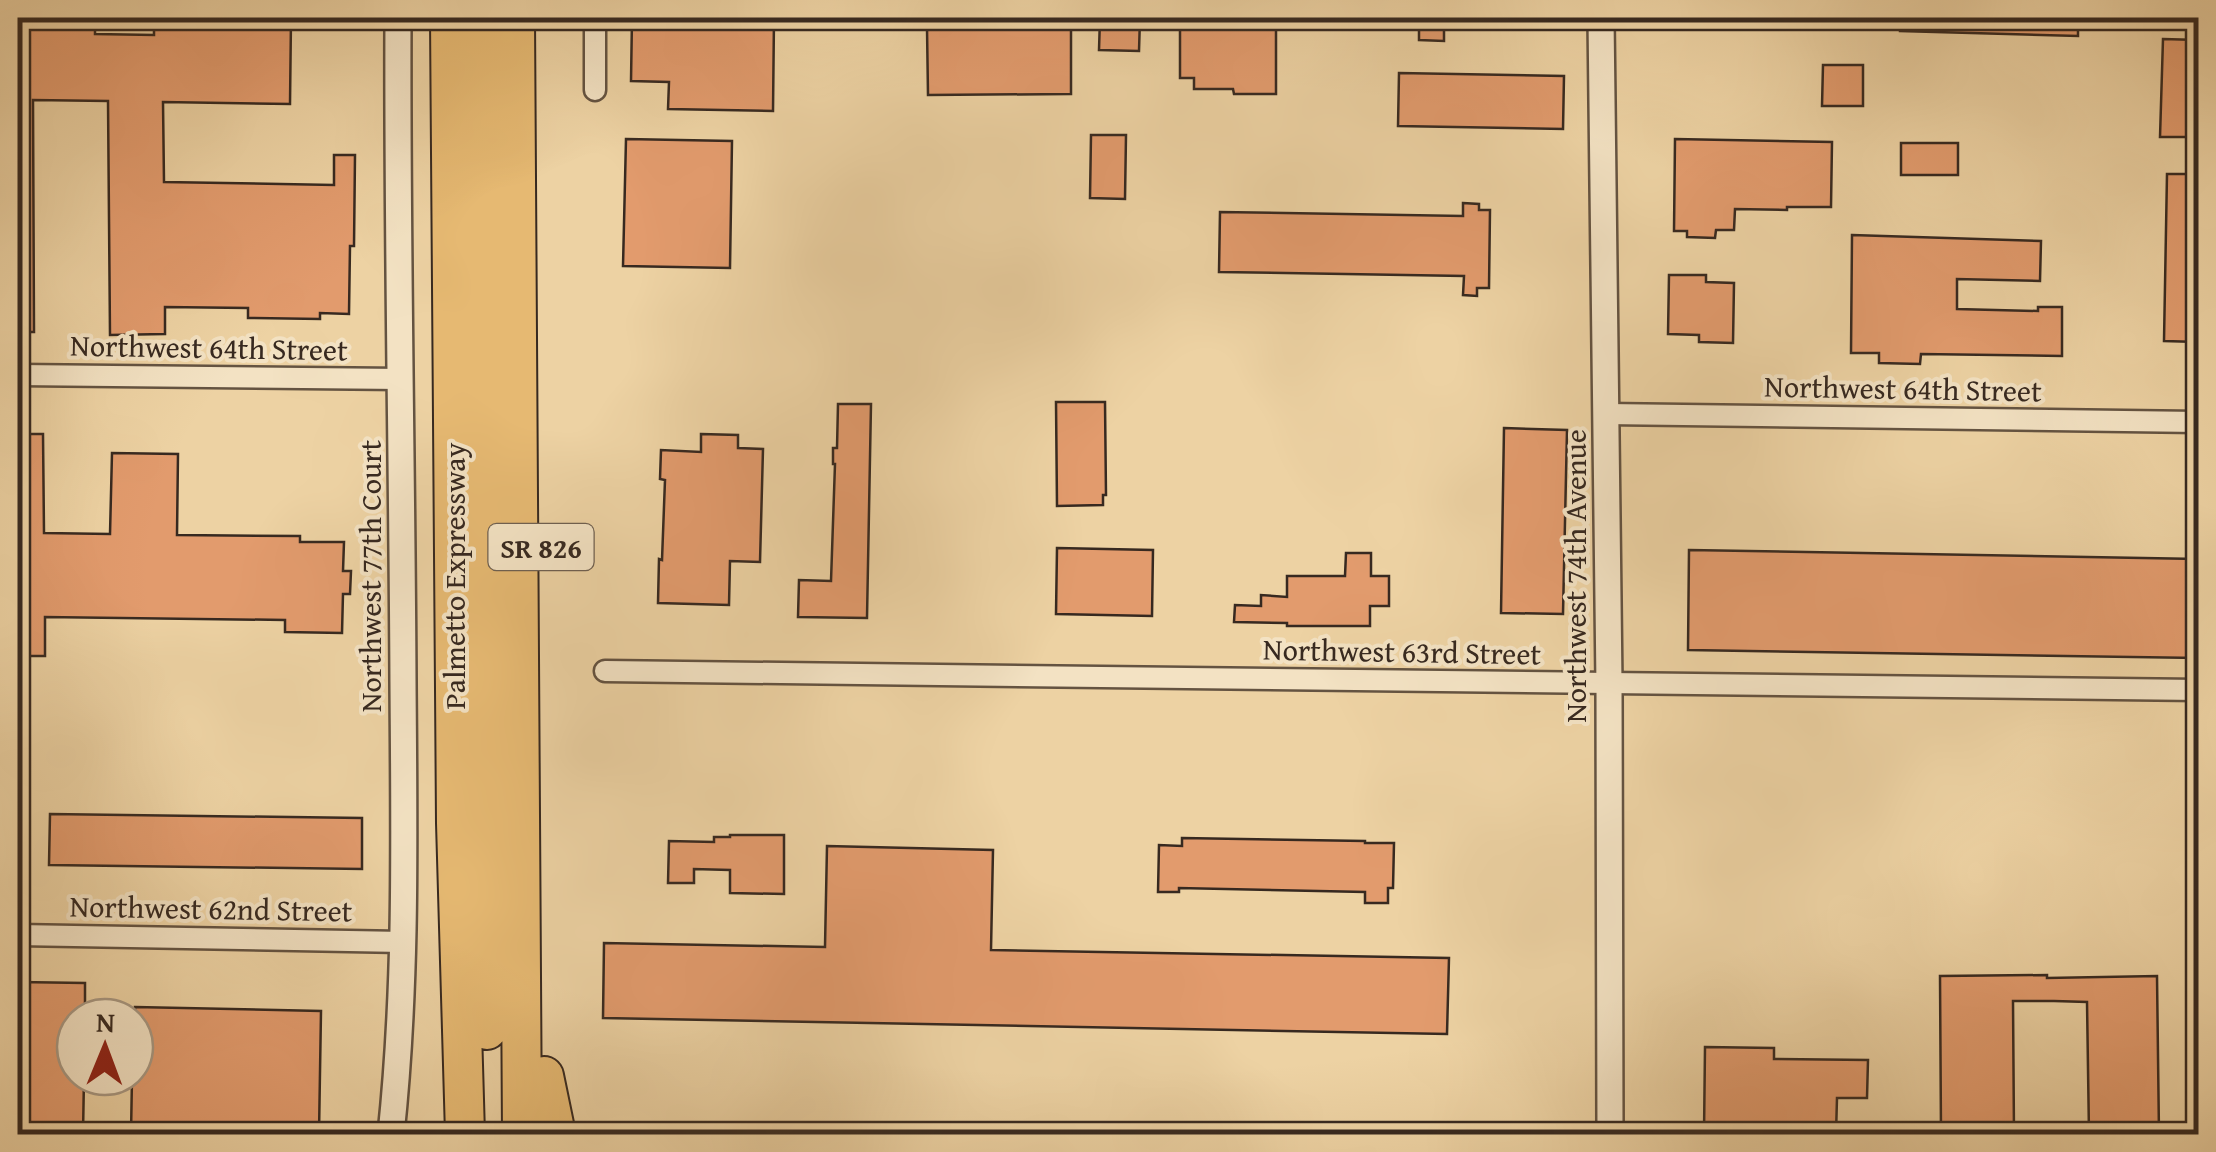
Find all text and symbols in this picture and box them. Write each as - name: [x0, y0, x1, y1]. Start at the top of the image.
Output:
- street label: Northwest 64th Street: [70, 323, 348, 371]
- street label: Northwest 64th Street: [1764, 364, 2042, 412]
- street label: Northwest 74th Avenue: [1553, 429, 1597, 723]
- street label: Northwest 77th Court: [348, 439, 392, 712]
- street label: Palmetto Expressway: [432, 443, 476, 709]
- road number: SR 826: [488, 524, 594, 570]
- street label: Northwest 63rd Street: [1263, 627, 1542, 675]
- street label: Northwest 62nd Street: [69, 884, 353, 932]
- north arrow: [55, 997, 155, 1097]
- text: N: [96, 1001, 115, 1042]

